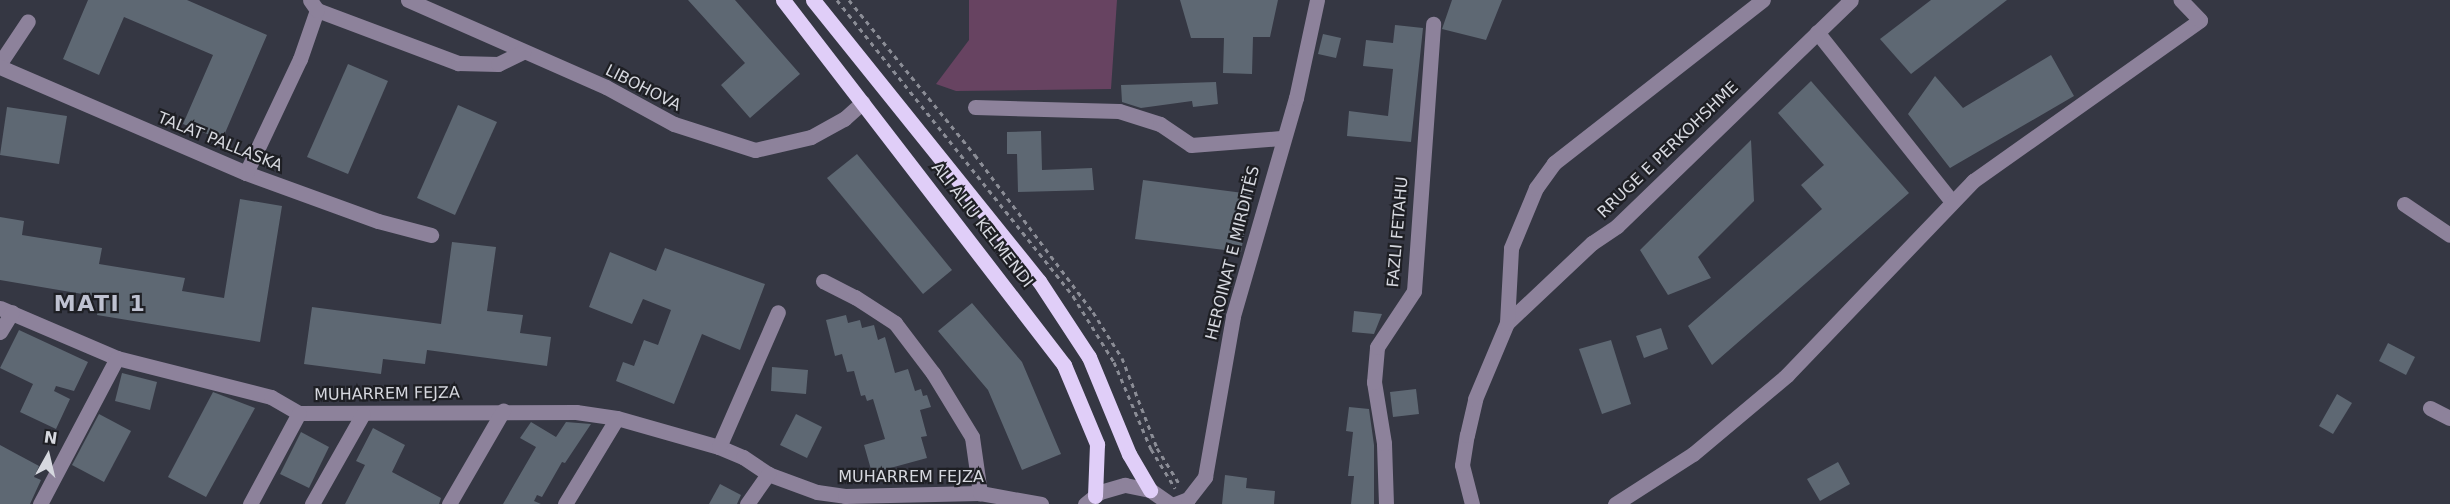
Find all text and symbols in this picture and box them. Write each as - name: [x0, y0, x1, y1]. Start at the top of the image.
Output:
- street label: LIBOHOVA: [602, 61, 684, 115]
- street label: RRUGE E PERKOHSHME: [1594, 78, 1742, 222]
- street label: TALAT PALLASKA: [155, 108, 285, 176]
- street label: ALI ALIU KELMENDI: [927, 159, 1037, 291]
- street label: HEROINAT E MIRDITËS: [1202, 164, 1264, 342]
- street label: FAZLI FETAHU: [1384, 176, 1412, 288]
- district label: MATI 1: [54, 291, 146, 317]
- street label: MUHARREM FEJZA: [314, 383, 460, 405]
- north arrow: [18, 426, 78, 486]
- text: N: [43, 427, 59, 448]
- street label: MUHARREM FEJZA: [838, 467, 984, 487]

